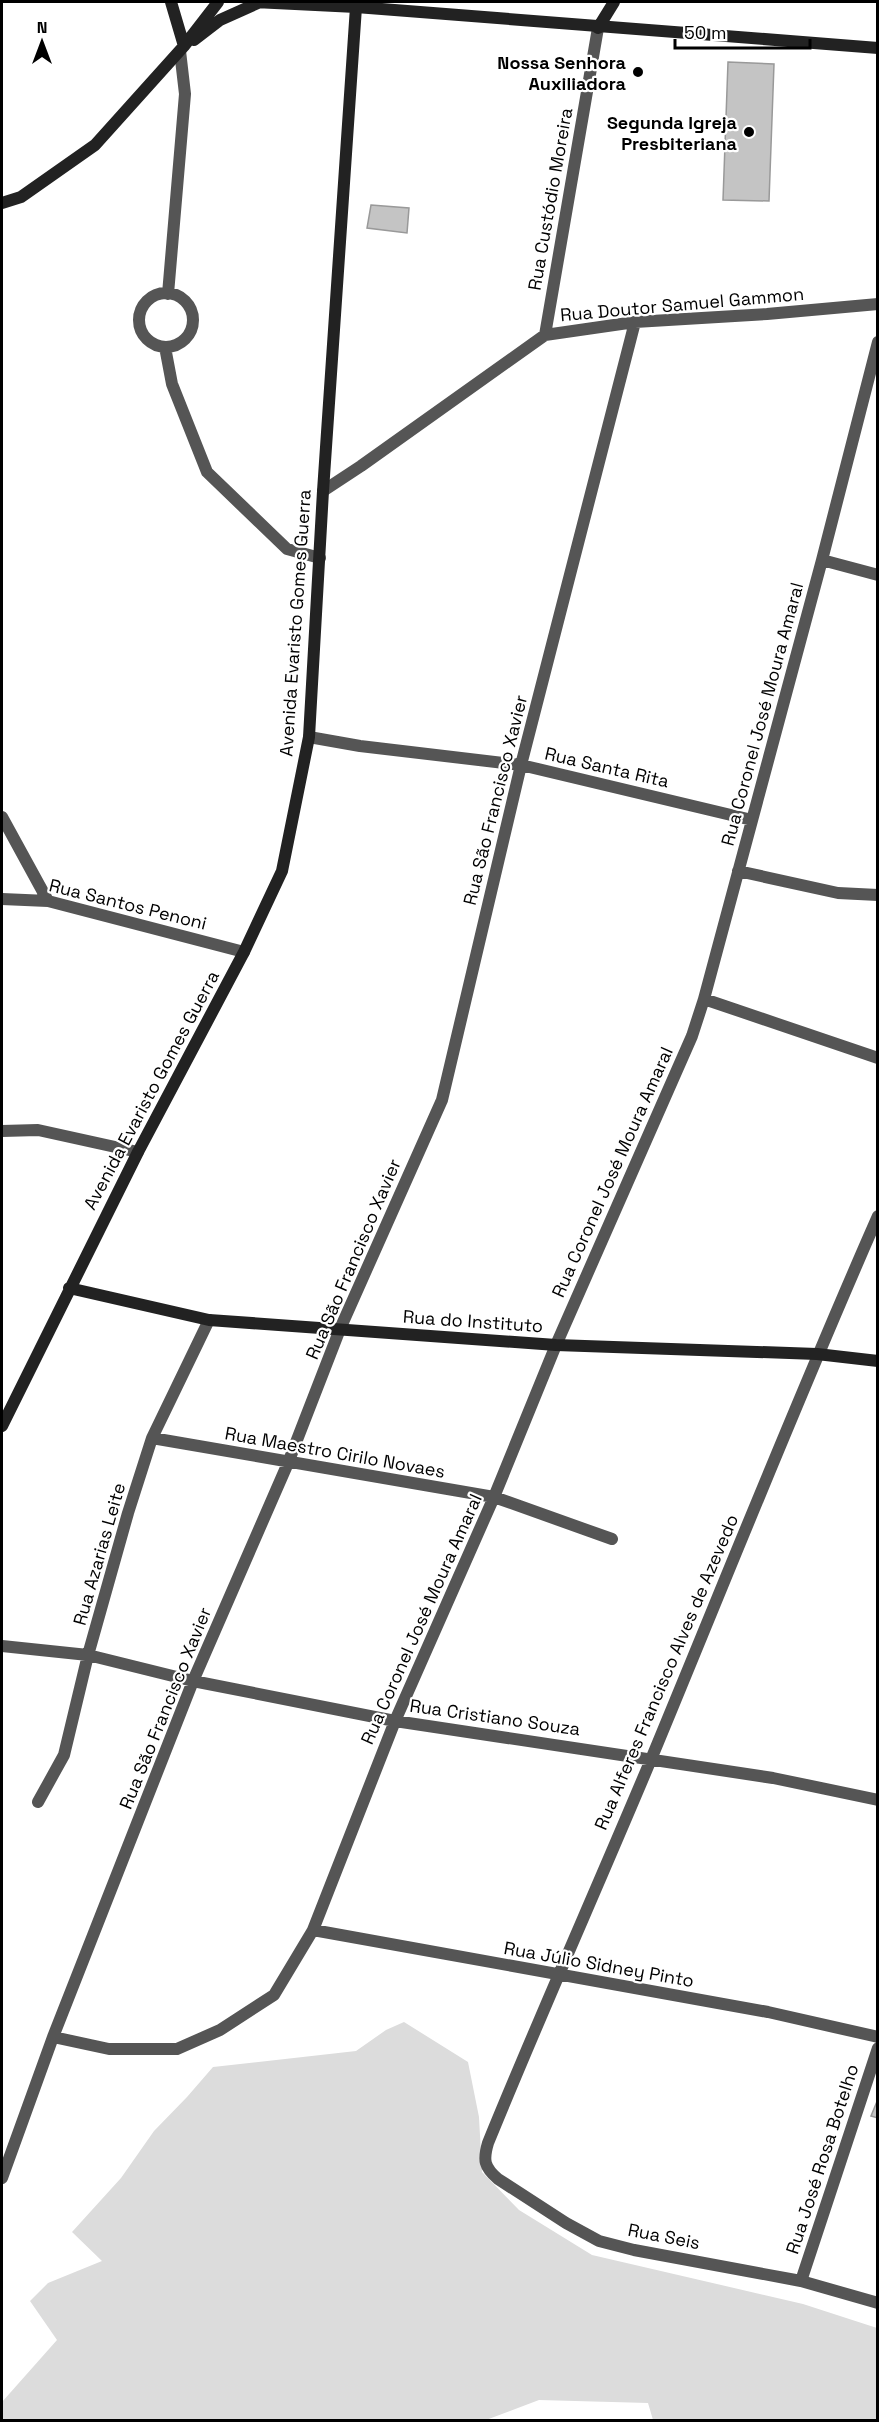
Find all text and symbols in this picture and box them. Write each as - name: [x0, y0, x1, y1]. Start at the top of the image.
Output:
- north arrow: [12, 12, 72, 72]
- scale bar: [675, 12, 810, 50]
- text: N: [37, 17, 47, 38]
- text: 50 m: [684, 21, 726, 44]
- place label: Nossa Senhora Auxiliadora: [497, 51, 627, 95]
- marker: Nossa Senhora Auxiliadora: [631, 65, 645, 79]
- street label: Rua Custódio Moreira: [523, 106, 577, 292]
- place label: Segunda Igreja Presbiteriana: [607, 111, 738, 155]
- marker: Segunda Igreja Presbiteriana: [742, 125, 756, 139]
- street label: Rua Doutor Samuel Gammon: [559, 282, 805, 326]
- street label: Avenida Evaristo Gomes Guerra: [274, 489, 316, 757]
- street label: Rua Coronel José Moura Amaral: [716, 580, 808, 848]
- street label: Rua São Francisco Xavier: [458, 692, 532, 907]
- street label: Rua Santa Rita: [543, 742, 671, 792]
- street label: Rua Santos Penoni: [47, 873, 209, 935]
- street label: Avenida Evaristo Gomes Guerra: [78, 966, 224, 1214]
- street label: Rua Coronel José Moura Amaral: [546, 1043, 678, 1301]
- street label: Rua São Francisco Xavier: [300, 1155, 406, 1363]
- street label: Rua do Instituto: [402, 1305, 544, 1337]
- street label: Rua Maestro Cirilo Novaes: [223, 1421, 447, 1483]
- street label: Rua Azarias Leite: [68, 1480, 130, 1628]
- street label: Rua Coronel José Moura Amaral: [355, 1490, 487, 1748]
- street label: Rua Alferes Francisco Alves de Azevedo: [589, 1511, 743, 1833]
- street label: Rua São Francisco Xavier: [114, 1603, 216, 1812]
- street label: Rua Cristiano Souza: [408, 1694, 582, 1740]
- street label: Rua Júlio Sidney Pinto: [502, 1936, 696, 1992]
- street label: Rua José Rosa Botelho: [780, 2061, 864, 2257]
- street label: Rua Seis: [626, 2218, 702, 2254]

